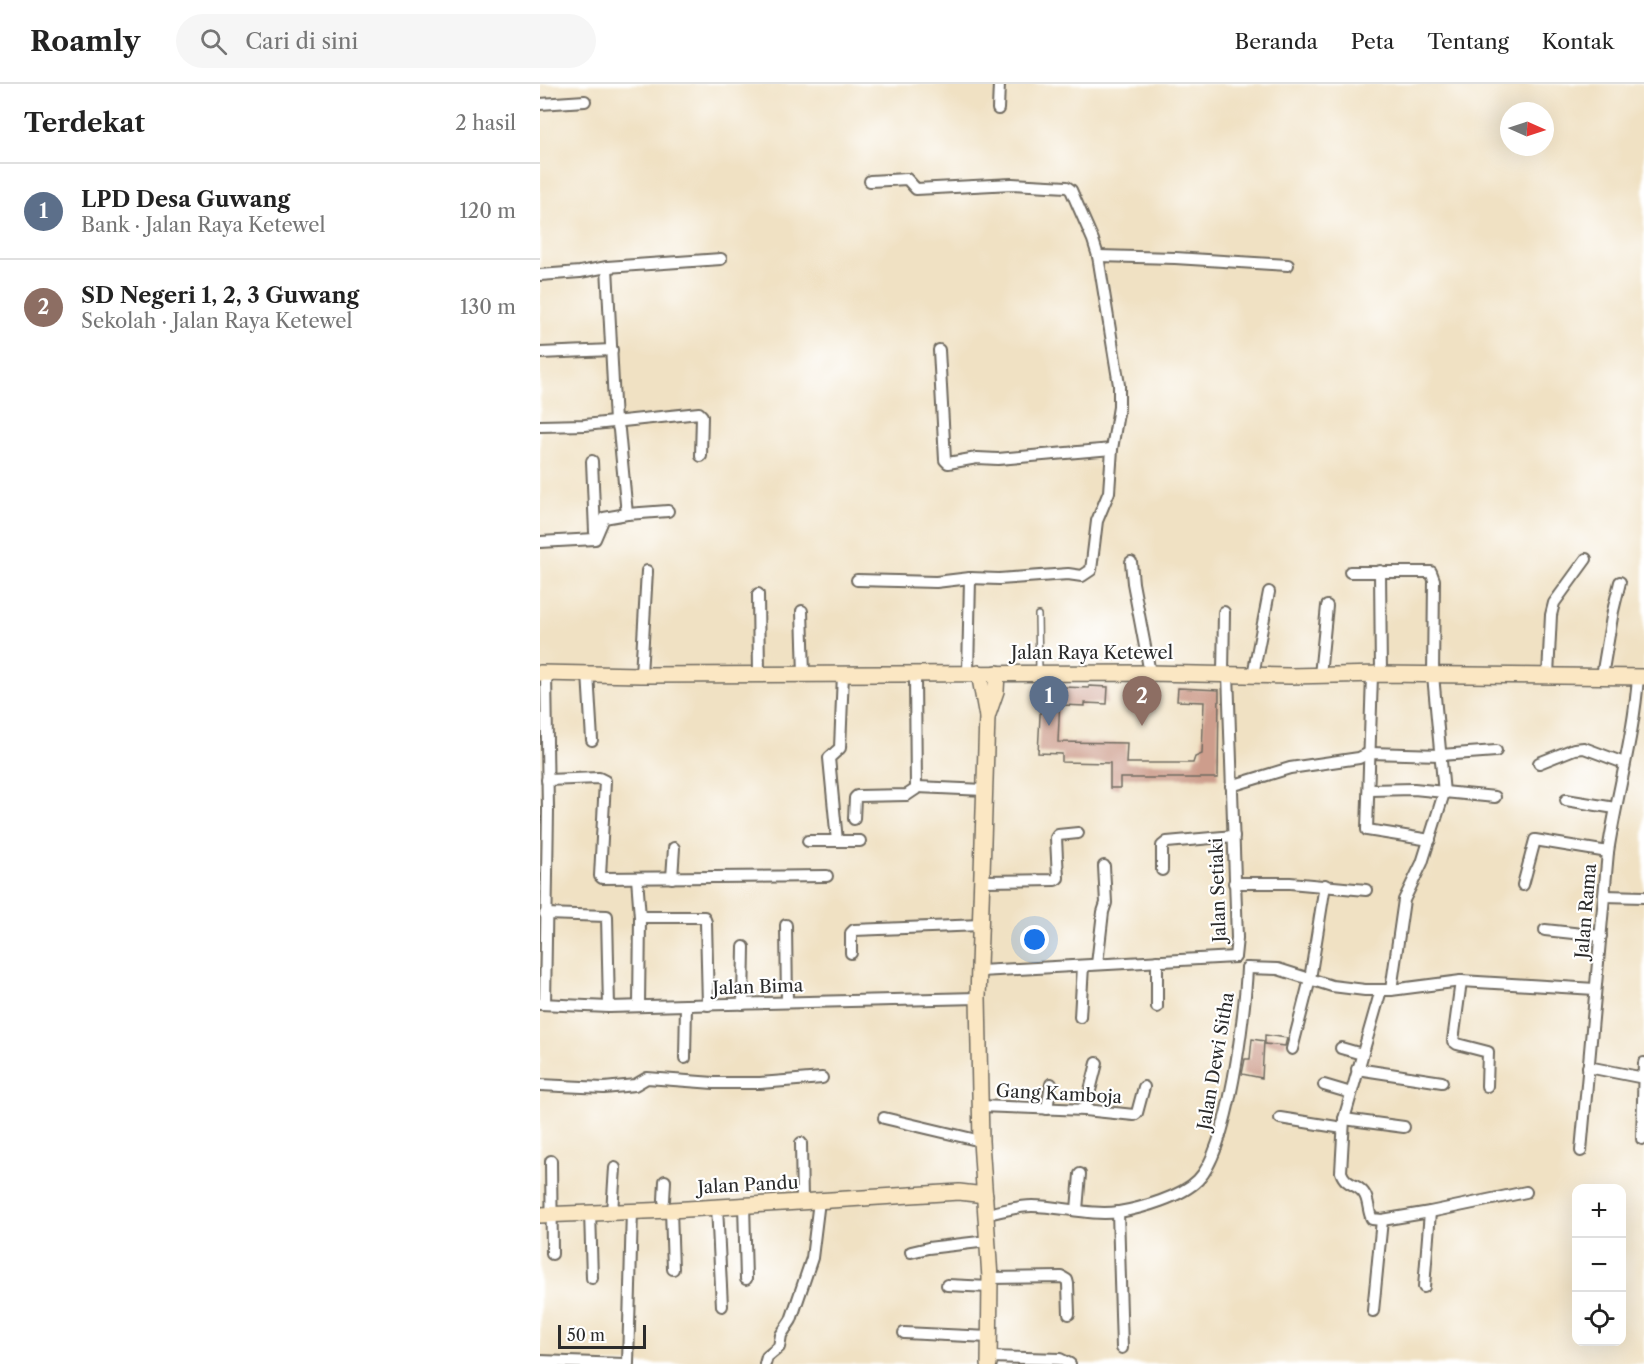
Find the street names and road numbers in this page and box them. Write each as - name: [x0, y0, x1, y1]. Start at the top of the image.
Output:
- street label: Jalan Raya Ketewel: [1008, 642, 1173, 664]
- street label: Jalan Setiaki: [1205, 837, 1231, 946]
- street label: Jalan Rama: [1571, 862, 1601, 962]
- street label: Jalan Bima: [709, 974, 804, 1000]
- street label: Jalan Dewi Sitha: [1193, 990, 1239, 1135]
- street label: Gang Kamboja: [995, 1080, 1123, 1108]
- street label: Jalan Pandu: [694, 1171, 799, 1199]

